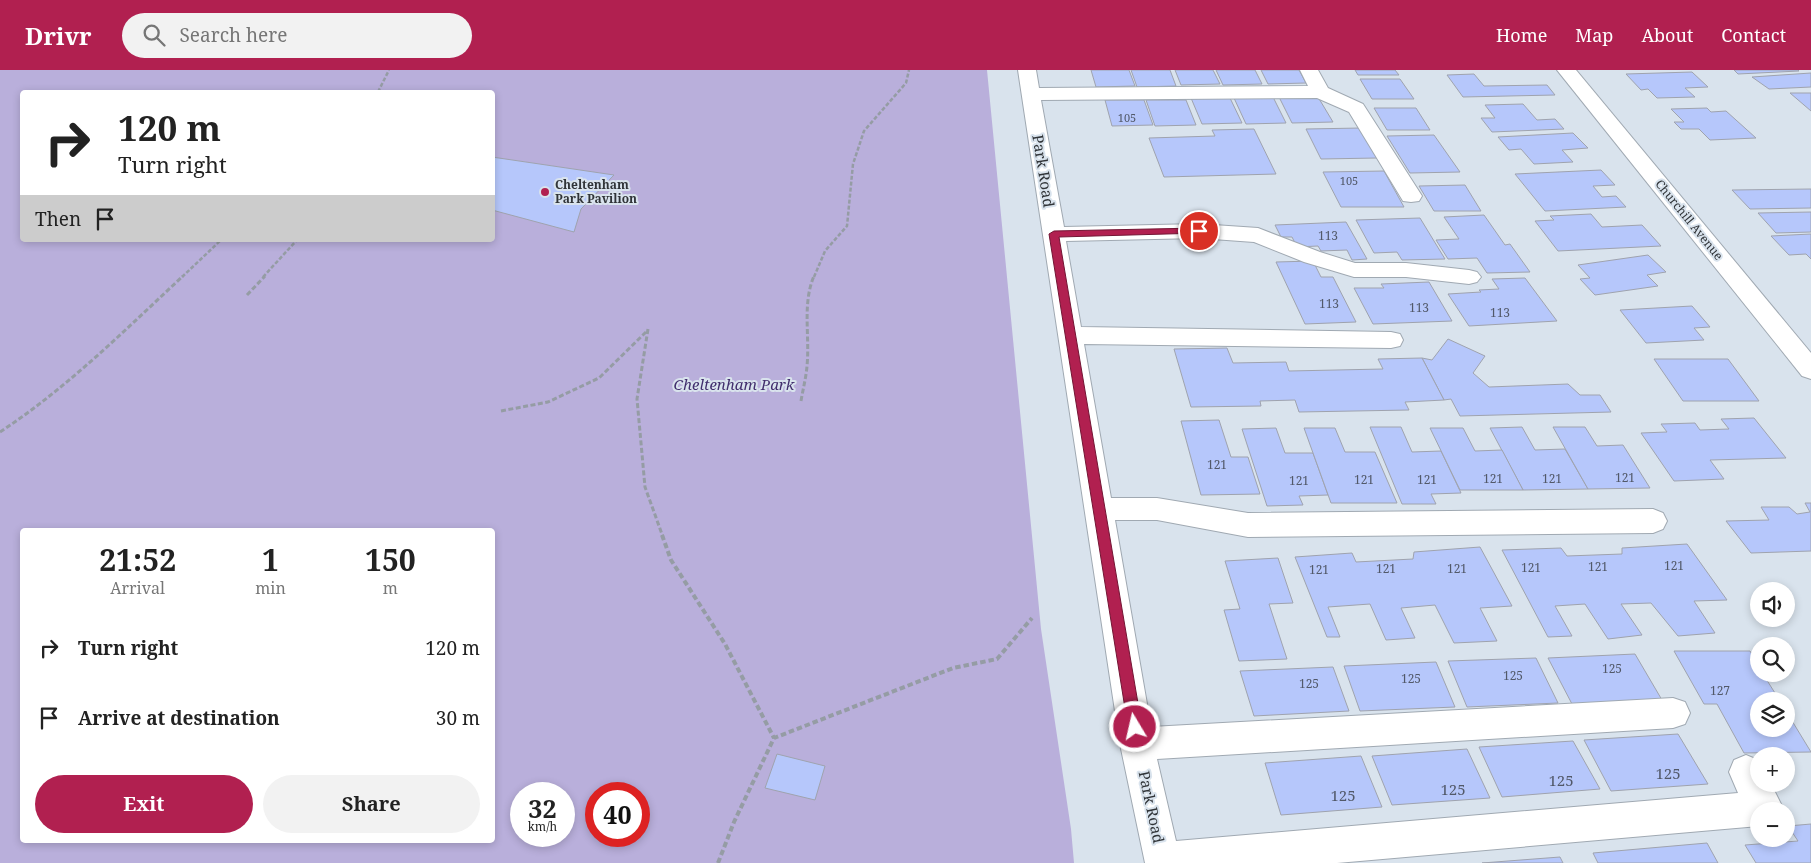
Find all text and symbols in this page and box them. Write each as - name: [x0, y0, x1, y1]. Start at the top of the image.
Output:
- search box: [122, 13, 472, 58]
- text: Drivr: [25, 19, 92, 52]
- icon: search: [140, 21, 168, 49]
- text: Search here: [180, 22, 287, 48]
- text: Home: [1496, 23, 1547, 47]
- text: Map: [1575, 23, 1613, 47]
- text: About: [1641, 23, 1693, 47]
- text: Contact: [1721, 23, 1786, 47]
- text: 120 m: [118, 104, 221, 151]
- icon: right: [35, 110, 100, 175]
- house number: 105: [1118, 110, 1136, 125]
- street label: Park Road: [1028, 133, 1060, 209]
- text: Turn right: [118, 149, 227, 179]
- house number: 105: [1340, 173, 1358, 188]
- place label: Cheltenham Park Pavilion: [555, 176, 637, 207]
- street label: Churchill Avenue: [1652, 176, 1727, 264]
- marker: Cheltenham Park Pavilion: [539, 186, 551, 198]
- icon: arrive: [91, 205, 119, 233]
- text: Then: [35, 206, 81, 232]
- pin: [1178, 210, 1220, 252]
- icon: arrive: [1185, 217, 1213, 245]
- house number: 113: [1318, 227, 1338, 244]
- house number: 113: [1319, 295, 1339, 312]
- house number: 113: [1409, 299, 1429, 316]
- house number: 113: [1490, 304, 1510, 321]
- park label: Cheltenham Park: [674, 374, 795, 394]
- house number: 121: [1207, 456, 1227, 473]
- house number: 121: [1615, 469, 1635, 486]
- house number: 121: [1483, 470, 1503, 487]
- house number: 121: [1542, 470, 1562, 487]
- house number: 121: [1354, 471, 1374, 488]
- house number: 121: [1417, 471, 1437, 488]
- house number: 121: [1289, 472, 1309, 489]
- text: 21:52: [99, 539, 176, 580]
- text: 1: [262, 539, 279, 580]
- text: 150: [365, 539, 416, 580]
- house number: 121: [1664, 557, 1684, 574]
- house number: 121: [1588, 558, 1608, 575]
- house number: 121: [1521, 559, 1541, 576]
- house number: 121: [1376, 560, 1396, 577]
- house number: 121: [1447, 560, 1467, 577]
- house number: 121: [1309, 561, 1329, 578]
- text: Arrival: [110, 577, 165, 599]
- text: min: [255, 577, 286, 599]
- text: m: [383, 577, 398, 599]
- map controls: [1750, 582, 1795, 847]
- button: sound: [1750, 582, 1795, 627]
- icon: right: [35, 634, 63, 662]
- text: Turn right: [78, 635, 178, 661]
- text: 120 m: [425, 635, 480, 661]
- button: search: [1750, 637, 1795, 682]
- house number: 125: [1602, 660, 1622, 677]
- house number: 125: [1503, 667, 1523, 684]
- house number: 125: [1401, 670, 1421, 687]
- house number: 125: [1299, 675, 1319, 692]
- house number: 127: [1710, 682, 1730, 699]
- button: layers: [1750, 692, 1795, 737]
- position arrow: [1108, 700, 1160, 752]
- icon: arrive: [35, 704, 63, 732]
- text: Arrive at destination: [78, 705, 280, 731]
- text: 30 m: [436, 705, 480, 731]
- button: +: [1750, 747, 1795, 792]
- house number: 125: [1655, 763, 1681, 783]
- street label: Park Road: [1135, 769, 1169, 845]
- house number: 125: [1548, 770, 1574, 790]
- button: Exit: [35, 775, 253, 833]
- button: Share: [263, 775, 480, 833]
- house number: 125: [1440, 779, 1466, 799]
- speed limit sign: 40: [585, 782, 650, 847]
- house number: 125: [1330, 785, 1356, 805]
- text: 32: [528, 791, 557, 825]
- button: −: [1750, 802, 1795, 847]
- text: km/h: [528, 818, 557, 835]

